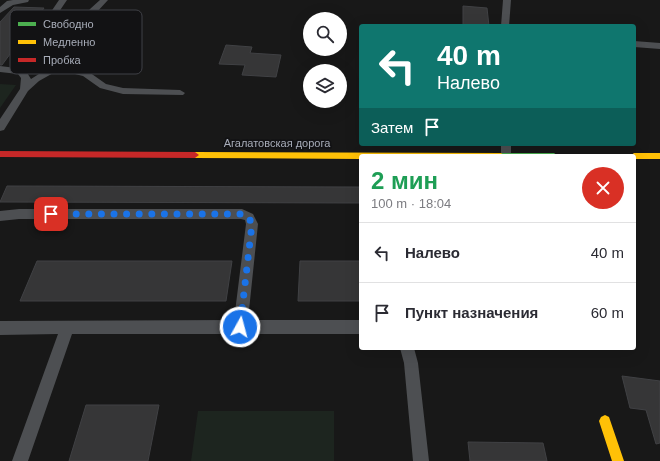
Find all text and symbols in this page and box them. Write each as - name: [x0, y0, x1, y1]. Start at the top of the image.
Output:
- legend: [10, 10, 142, 74]
- map controls: [303, 12, 347, 108]
- button: search: [303, 12, 347, 56]
- text: Свободно: [43, 18, 94, 30]
- text: Медленно: [43, 36, 95, 48]
- icon: left: [371, 40, 423, 92]
- text: 40 m: [437, 40, 501, 71]
- text: Пробка: [43, 54, 81, 66]
- button: layers: [303, 64, 347, 108]
- text: Налево: [437, 73, 500, 93]
- icon: arrive: [421, 116, 443, 138]
- text: Затем: [371, 119, 413, 136]
- street label: Агалатовская дорога: [224, 137, 331, 149]
- text: 2 мин: [371, 167, 438, 194]
- button: close: [582, 167, 624, 209]
- text: 100 m · 18:04: [371, 196, 451, 211]
- pin: [34, 197, 68, 231]
- icon: arrive: [40, 203, 62, 225]
- icon: left: [371, 242, 393, 264]
- text: Налево: [405, 244, 460, 261]
- text: 40 m: [591, 244, 624, 261]
- icon: arrive: [371, 302, 393, 324]
- text: Пункт назначения: [405, 304, 538, 321]
- text: 60 m: [591, 304, 624, 321]
- position arrow: [219, 306, 261, 348]

